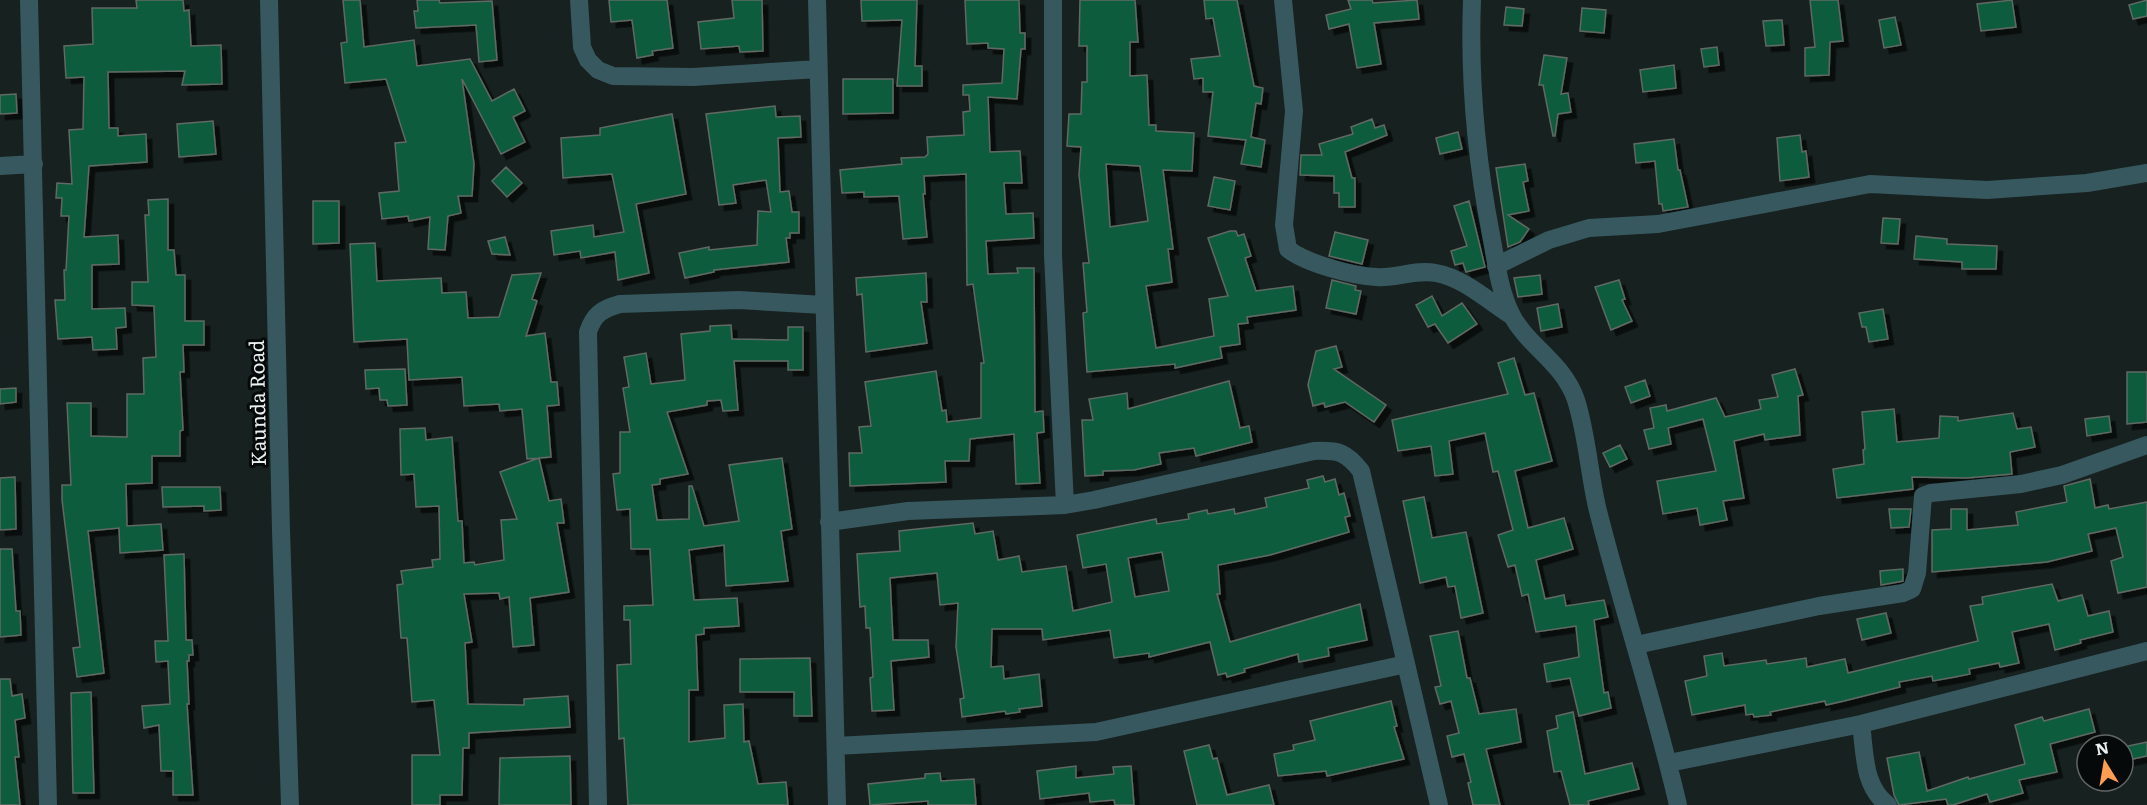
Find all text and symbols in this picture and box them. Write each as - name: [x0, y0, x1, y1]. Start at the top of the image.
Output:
- street label: Kaunda Road: [240, 340, 272, 466]
- north arrow: [2075, 733, 2135, 793]
- text: N: [2093, 734, 2111, 760]

